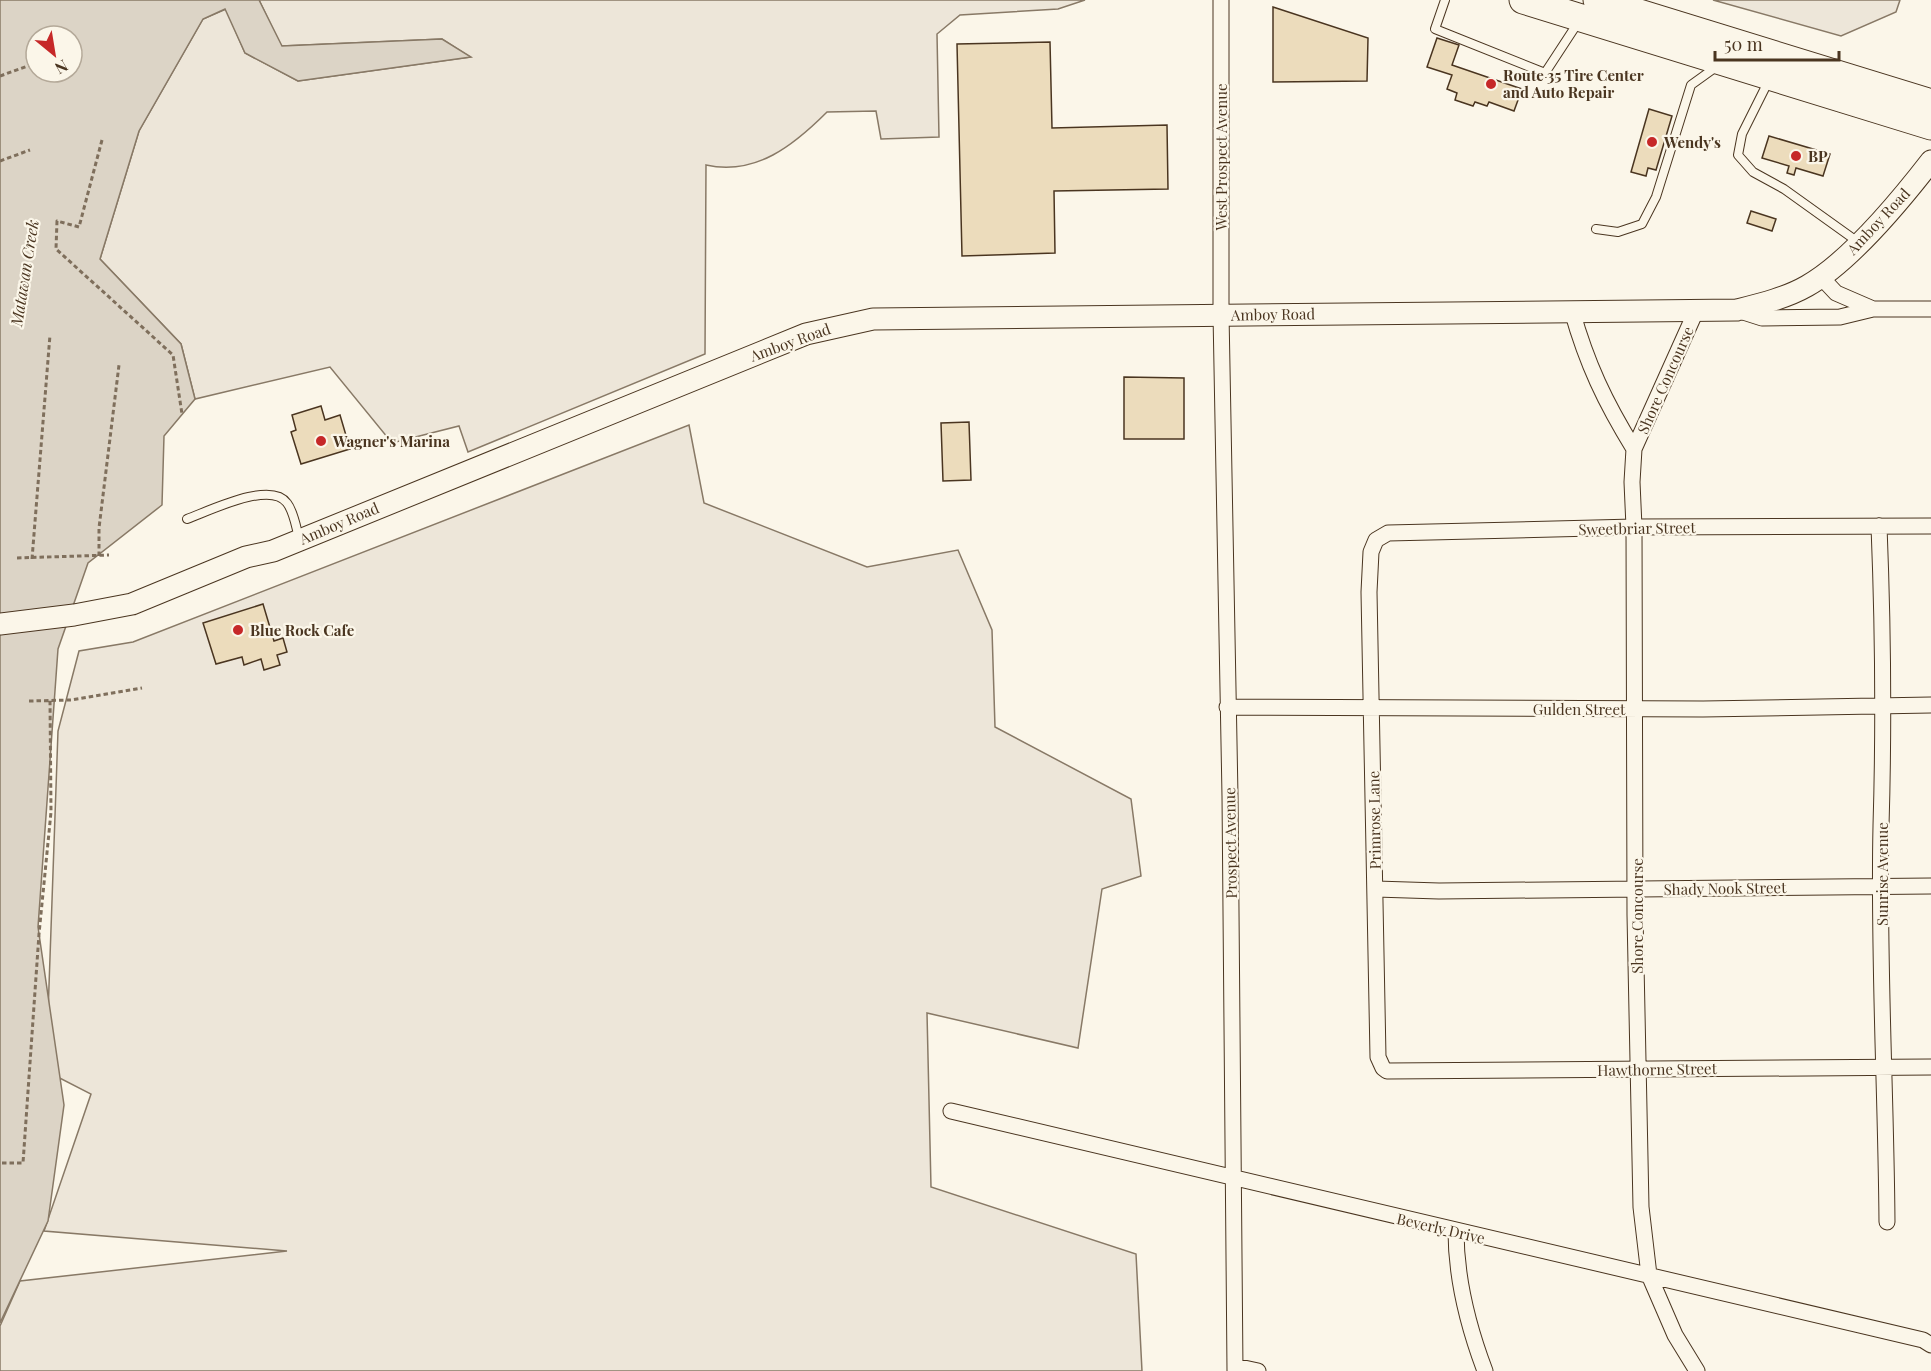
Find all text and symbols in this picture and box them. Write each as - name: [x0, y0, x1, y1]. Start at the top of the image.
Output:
- north arrow: [24, 24, 84, 84]
- scale bar: [1715, 24, 1840, 62]
- text: 50 m: [1724, 32, 1763, 56]
- text: N: [51, 55, 72, 80]
- place label: Route 35 Tire Center and Auto Repair: [1503, 65, 1644, 102]
- marker: Route 35 Tire Center and Auto Repair: [1484, 77, 1498, 91]
- street label: West Prospect Avenue: [1211, 83, 1231, 232]
- place label: Wendy's: [1663, 132, 1721, 152]
- marker: Wendy's: [1645, 135, 1659, 149]
- place label: BP: [1808, 146, 1828, 166]
- marker: BP: [1789, 149, 1803, 163]
- street label: Amboy Road: [1841, 183, 1914, 259]
- water label: Matawan Creek: [5, 218, 43, 329]
- street label: Amboy Road: [1230, 303, 1316, 325]
- street label: Amboy Road: [746, 318, 833, 366]
- street label: Shore Concourse: [1632, 323, 1698, 437]
- place label: Wagner's Marina: [332, 431, 450, 451]
- marker: Wagner's Marina: [314, 434, 328, 448]
- street label: Amboy Road: [295, 497, 382, 549]
- street label: Sweetbriar Street: [1578, 517, 1697, 539]
- place label: Blue Rock Cafe: [250, 620, 355, 640]
- marker: Blue Rock Cafe: [231, 623, 245, 637]
- street label: Gulden Street: [1533, 699, 1626, 719]
- street label: Primrose Lane: [1363, 771, 1385, 869]
- street label: Prospect Avenue: [1219, 787, 1241, 899]
- street label: Sunrise Avenue: [1872, 822, 1892, 926]
- street label: Shore Concourse: [1627, 858, 1647, 974]
- street label: Shady Nook Street: [1663, 877, 1787, 899]
- street label: Hawthorne Street: [1597, 1058, 1718, 1080]
- street label: Beverly Drive: [1395, 1208, 1487, 1248]

